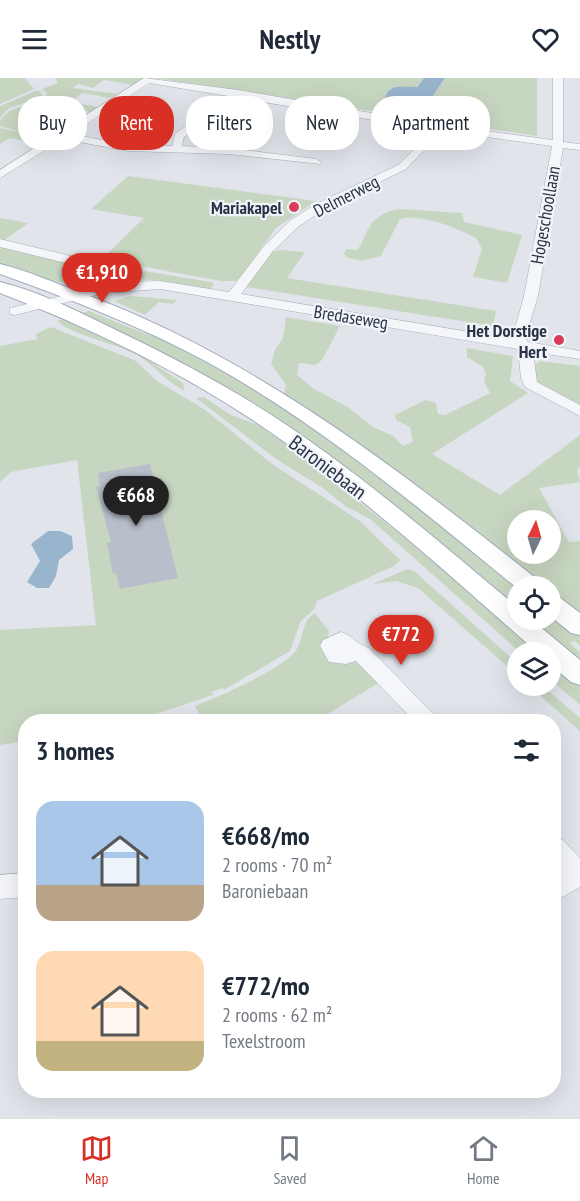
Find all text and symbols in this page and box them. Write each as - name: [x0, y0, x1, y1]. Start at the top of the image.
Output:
- text: Nestly: [260, 22, 320, 56]
- icon: menu: [18, 23, 51, 56]
- icon: heart: [529, 23, 562, 56]
- chip: Buy: [18, 96, 87, 150]
- chip: Rent: [99, 96, 174, 150]
- chip: Filters: [186, 96, 273, 150]
- chip: New: [285, 96, 359, 150]
- chip: Apartment: [371, 96, 490, 150]
- street label: Hogeschoollaan: [525, 164, 565, 266]
- street label: Delmerweg: [309, 170, 383, 222]
- place label: Mariakapel: [211, 196, 283, 219]
- marker: Mariakapel: [287, 200, 301, 214]
- pin: €1,910: [53, 253, 151, 304]
- text: €1,910: [76, 259, 128, 285]
- street label: Bredaseweg: [312, 300, 390, 334]
- place label: Het Dorstige Hert: [467, 319, 548, 363]
- marker: Het Dorstige Hert: [552, 333, 566, 347]
- street label: Baroniebaan: [284, 429, 372, 505]
- pin: €668: [100, 476, 172, 527]
- text: €668: [117, 482, 155, 508]
- north arrow: [507, 510, 561, 564]
- map controls: [507, 510, 561, 696]
- button: locate: [507, 576, 561, 630]
- pin: €772: [365, 615, 437, 666]
- text: €772: [382, 621, 420, 647]
- button: layers: [507, 642, 561, 696]
- text: 3 homes: [36, 734, 114, 767]
- icon: filters: [510, 734, 543, 767]
- text: €668/mo: [222, 819, 310, 852]
- icon: home: [84, 825, 156, 897]
- text: 2 rooms · 70 m²: [222, 852, 332, 878]
- text: Baroniebaan: [222, 878, 308, 904]
- text: €772/mo: [222, 969, 310, 1002]
- icon: home: [84, 975, 156, 1047]
- text: 2 rooms · 62 m²: [222, 1002, 332, 1028]
- text: Texelstroom: [222, 1028, 306, 1054]
- tab: Map: [80, 1132, 113, 1188]
- tab: Saved: [273, 1132, 306, 1188]
- tab: Home: [467, 1132, 500, 1188]

